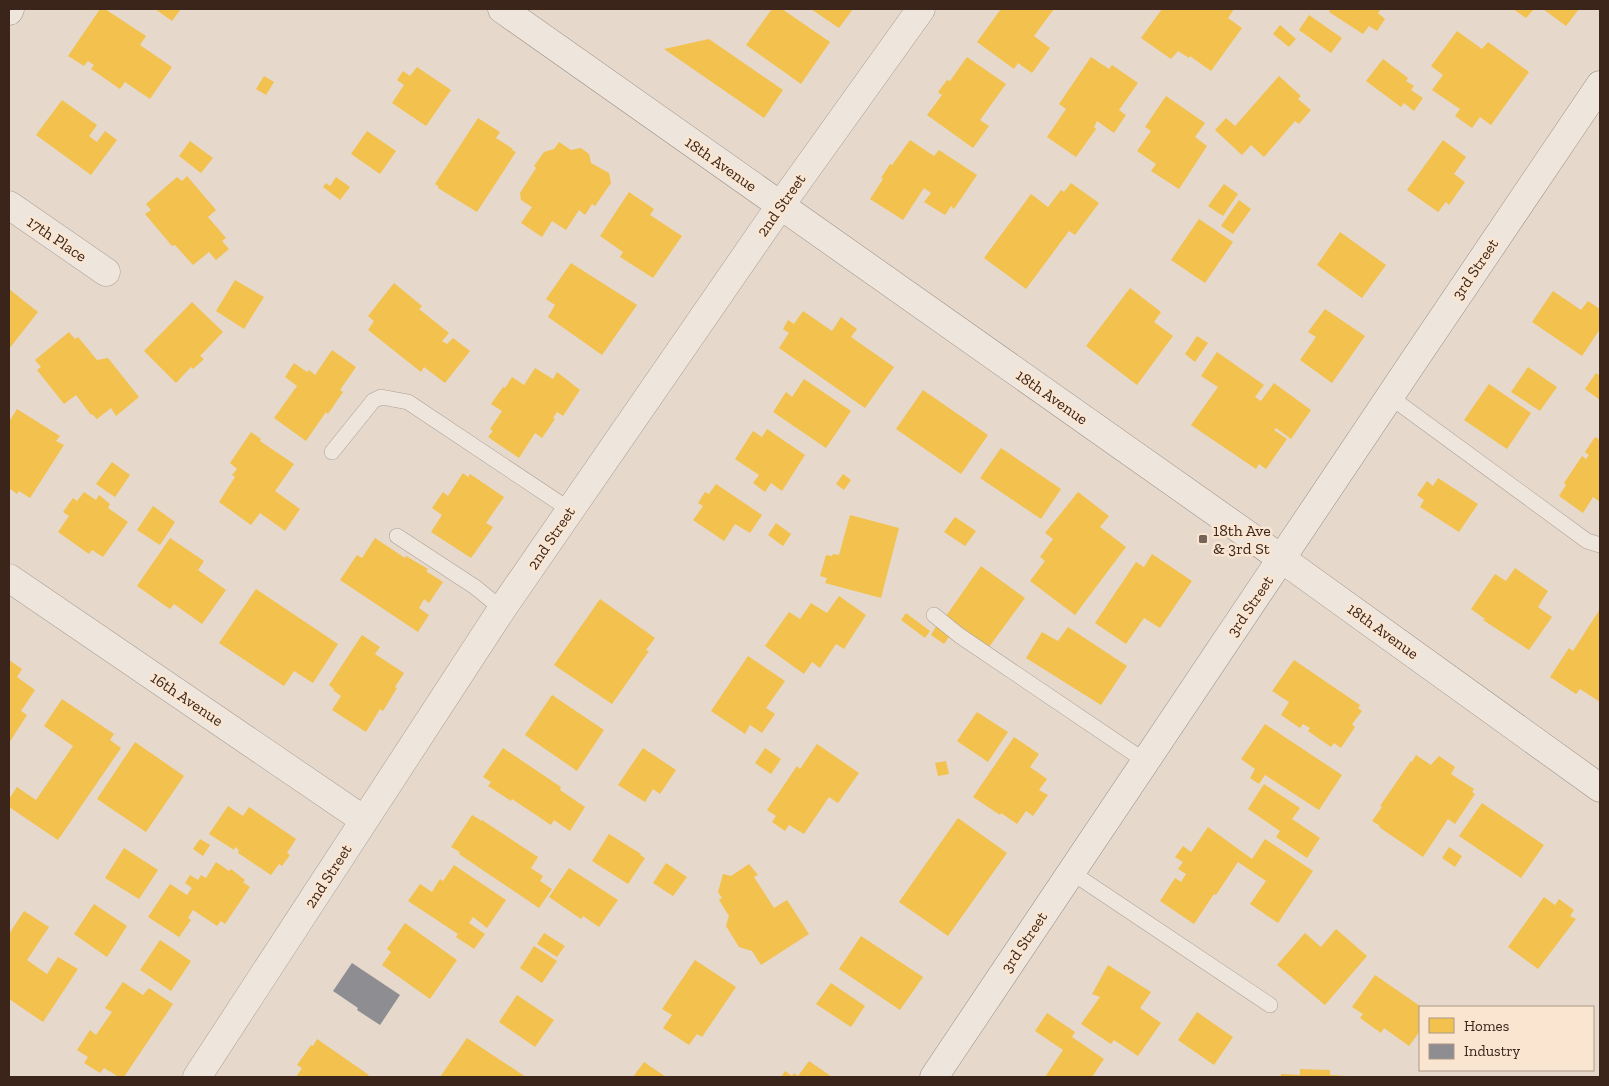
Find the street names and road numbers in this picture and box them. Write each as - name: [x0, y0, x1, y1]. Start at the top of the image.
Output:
- street label: 18th Avenue: [681, 132, 761, 196]
- street label: 2nd Street: [753, 170, 809, 240]
- street label: 17th Place: [24, 212, 90, 266]
- street label: 3rd Street: [1448, 235, 1502, 303]
- street label: 18th Avenue: [1012, 365, 1092, 429]
- street label: 2nd Street: [523, 503, 579, 573]
- street label: 3rd Street: [1223, 572, 1277, 640]
- street label: 18th Avenue: [1344, 599, 1422, 663]
- street label: 16th Avenue: [147, 668, 227, 730]
- street label: 2nd Street: [300, 841, 356, 911]
- street label: 3rd Street: [997, 908, 1051, 976]

